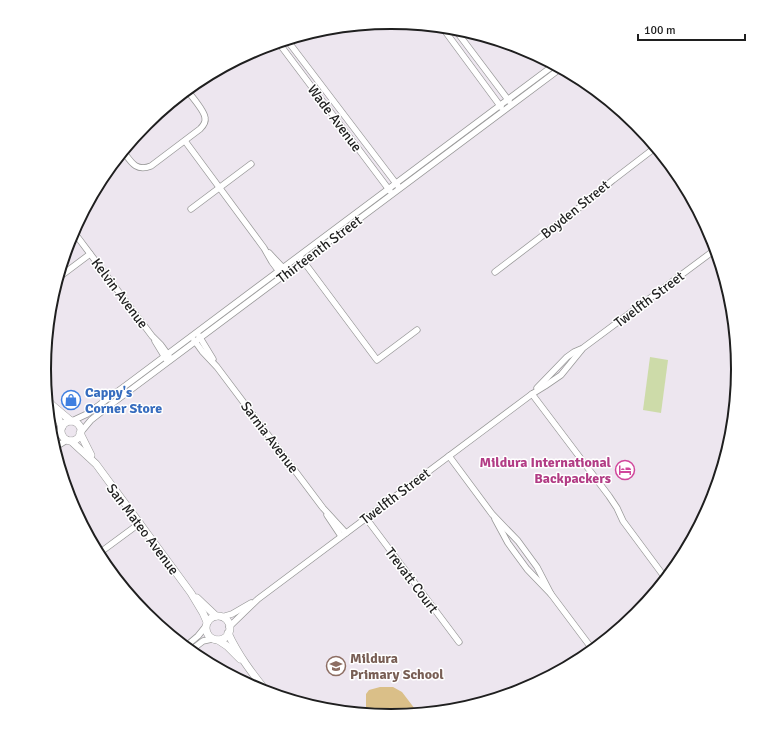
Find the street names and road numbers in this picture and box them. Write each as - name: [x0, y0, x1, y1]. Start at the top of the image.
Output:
- street label: Wade Avenue: [304, 81, 365, 155]
- street label: Boyden Street: [537, 176, 613, 242]
- street label: Thirteenth Street: [273, 212, 365, 287]
- street label: Kelvin Avenue: [88, 255, 152, 332]
- street label: Twelfth Street: [611, 268, 688, 331]
- street label: Sarnia Avenue: [237, 398, 302, 477]
- street label: Twelfth Street: [357, 465, 434, 528]
- street label: San Mateo Avenue: [103, 480, 182, 578]
- street label: Trevatt Court: [381, 544, 442, 617]

